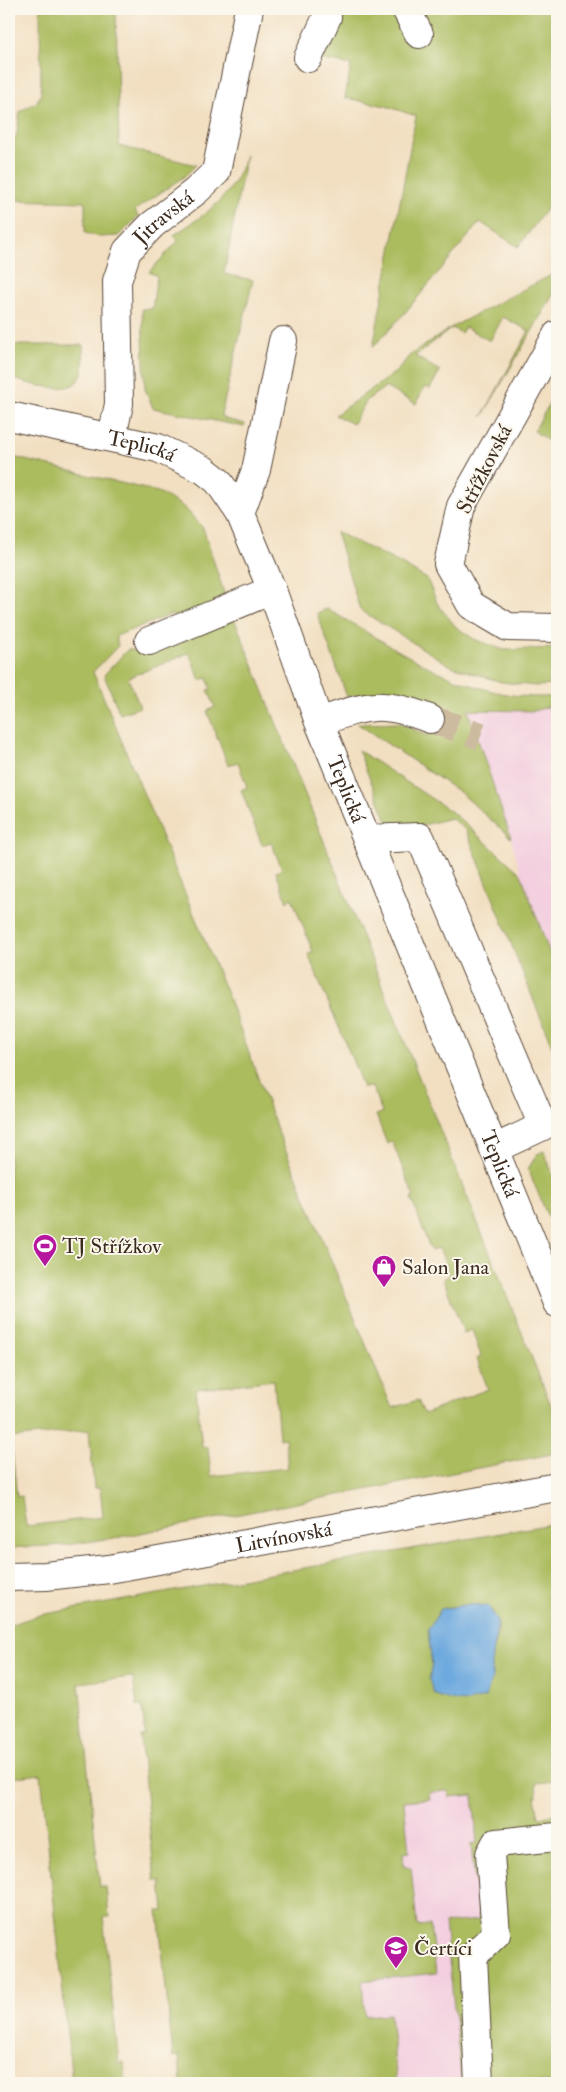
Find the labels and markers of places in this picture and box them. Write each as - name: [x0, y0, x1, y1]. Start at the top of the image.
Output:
- sports icon: TJ Střížkov: [32, 1233, 58, 1267]
- place label: TJ Střížkov: [62, 1233, 162, 1260]
- shop icon: Salon Jana: [371, 1254, 397, 1288]
- place label: Salon Jana: [402, 1254, 489, 1281]
- school or university icon: Čertíci: [383, 1935, 409, 1969]
- place label: Čertíci: [414, 1935, 473, 1962]

